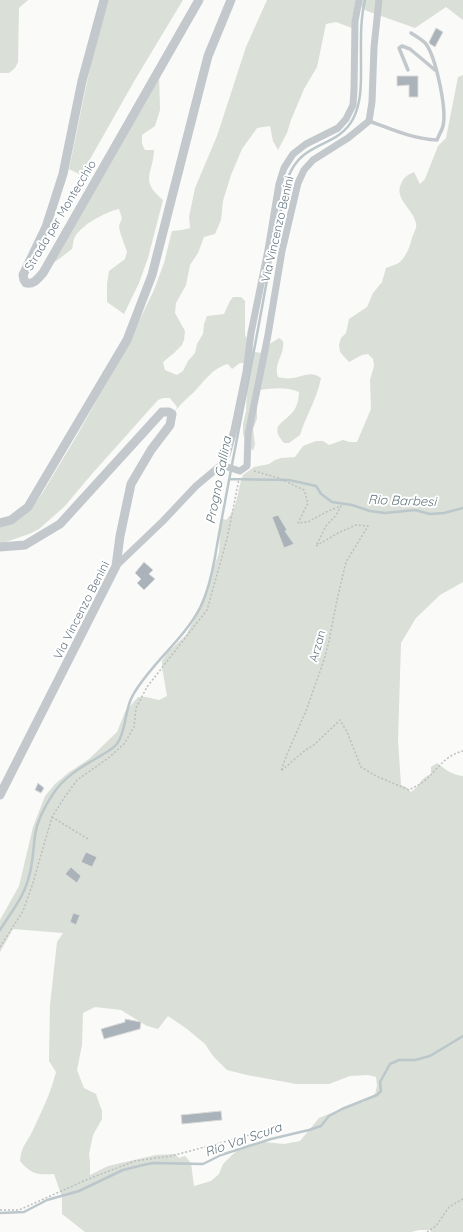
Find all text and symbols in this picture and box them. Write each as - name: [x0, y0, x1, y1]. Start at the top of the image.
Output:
- street label: Strada per Montecchio: [21, 157, 99, 273]
- street label: Via Vincenzo Benini: [258, 175, 296, 283]
- water label: Progno Gallina: [202, 434, 235, 525]
- water label: Rio Barbesi: [368, 491, 439, 509]
- street label: Via Vincenzo Benini: [50, 558, 112, 662]
- street label: Arzan: [305, 628, 329, 664]
- water label: Rio Val Scura: [203, 1118, 284, 1160]

